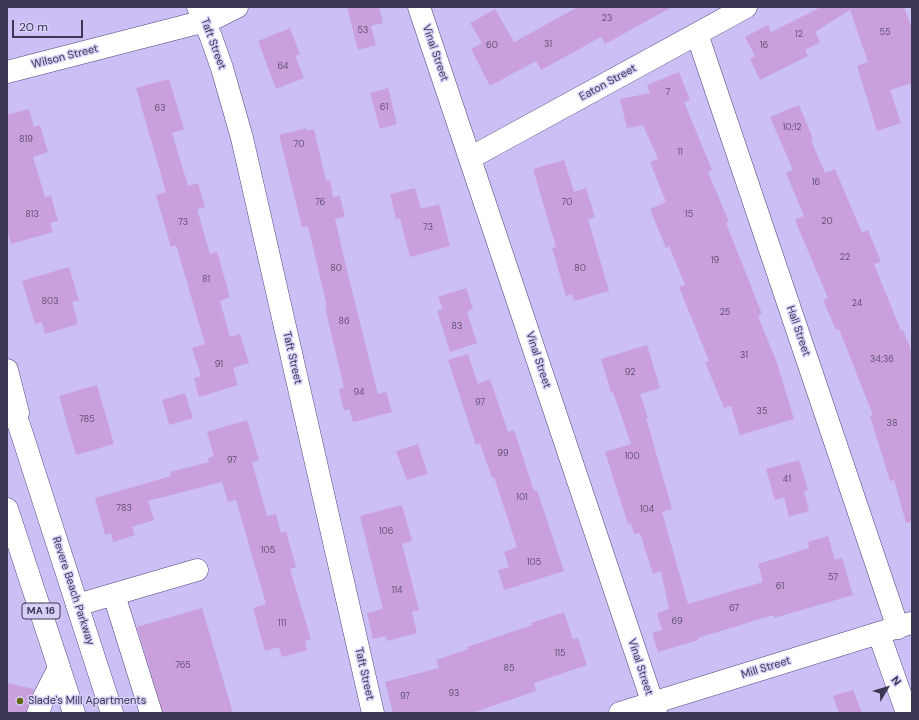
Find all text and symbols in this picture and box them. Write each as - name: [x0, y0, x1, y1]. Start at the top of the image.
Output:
- scale bar: [14, 12, 85, 38]
- house number: 23: [602, 14, 612, 24]
- street label: Taft Street: [198, 17, 228, 71]
- text: 20 m: [19, 19, 48, 35]
- street label: Vinal Street: [419, 23, 451, 83]
- house number: 53: [358, 26, 368, 36]
- house number: 55: [880, 28, 890, 38]
- house number: 12: [795, 30, 803, 40]
- house number: 31: [544, 40, 552, 50]
- house number: 60: [486, 41, 498, 51]
- house number: 16: [760, 41, 768, 51]
- street label: Wilson Street: [30, 42, 100, 72]
- house number: 64: [277, 62, 289, 72]
- street label: Eaton Street: [577, 62, 639, 104]
- house number: 7: [666, 88, 670, 98]
- house number: 61: [380, 103, 388, 113]
- house number: 63: [155, 104, 165, 114]
- house number: 10;12: [783, 123, 801, 133]
- house number: 819: [19, 135, 33, 145]
- house number: 70: [294, 140, 304, 150]
- house number: 11: [677, 148, 683, 158]
- house number: 16: [812, 178, 820, 188]
- house number: 76: [315, 198, 325, 208]
- house number: 70: [562, 198, 572, 208]
- house number: 813: [25, 210, 39, 220]
- house number: 15: [685, 210, 693, 220]
- house number: 20: [821, 217, 833, 227]
- house number: 73: [178, 218, 188, 228]
- house number: 73: [423, 223, 433, 233]
- house number: 22: [840, 253, 850, 263]
- house number: 19: [711, 256, 719, 266]
- house number: 80: [330, 264, 342, 274]
- house number: 80: [574, 264, 586, 274]
- house number: 81: [202, 275, 210, 285]
- house number: 803: [42, 297, 58, 307]
- house number: 24: [852, 299, 862, 309]
- street label: Hall Street: [783, 304, 813, 358]
- house number: 25: [720, 308, 730, 318]
- house number: 86: [338, 317, 350, 327]
- house number: 83: [452, 322, 462, 332]
- street label: Taft Street: [280, 330, 304, 386]
- street label: Vinal Street: [523, 330, 553, 390]
- house number: 31: [740, 351, 748, 361]
- house number: 34;36: [870, 355, 894, 365]
- house number: 91: [215, 360, 223, 370]
- house number: 92: [625, 368, 635, 378]
- house number: 94: [353, 388, 365, 398]
- house number: 97: [475, 398, 485, 408]
- house number: 35: [757, 407, 767, 417]
- house number: 785: [79, 415, 95, 425]
- house number: 38: [887, 419, 897, 429]
- house number: 99: [497, 449, 509, 459]
- house number: 100: [624, 452, 640, 462]
- house number: 97: [227, 456, 237, 466]
- house number: 41: [783, 475, 791, 485]
- house number: 101: [516, 493, 528, 503]
- house number: 783: [116, 504, 132, 514]
- house number: 104: [640, 505, 654, 515]
- house number: 106: [379, 527, 393, 537]
- street label: Revere Beach Parkway: [49, 535, 97, 647]
- house number: 105: [261, 546, 275, 556]
- house number: 105: [527, 558, 541, 568]
- house number: 57: [828, 573, 838, 583]
- house number: 61: [776, 582, 784, 592]
- house number: 114: [391, 586, 403, 596]
- road number: MA 16: [22, 603, 60, 619]
- house number: 67: [729, 604, 739, 614]
- house number: 69: [671, 617, 683, 627]
- house number: 111: [278, 619, 286, 629]
- street label: Vinal Street: [625, 637, 655, 697]
- street label: Taft Street: [352, 646, 376, 702]
- house number: 115: [554, 649, 566, 659]
- street label: Mill Street: [740, 654, 792, 682]
- house number: 765: [175, 661, 191, 671]
- house number: 85: [504, 664, 514, 674]
- north arrow: [867, 668, 907, 708]
- text: N: [888, 673, 904, 688]
- house number: 93: [449, 689, 459, 699]
- house number: 97: [400, 692, 410, 702]
- place label: Slade's Mill Apartments: [28, 694, 146, 708]
- marker: Slade's Mill Apartments: [15, 696, 25, 706]

